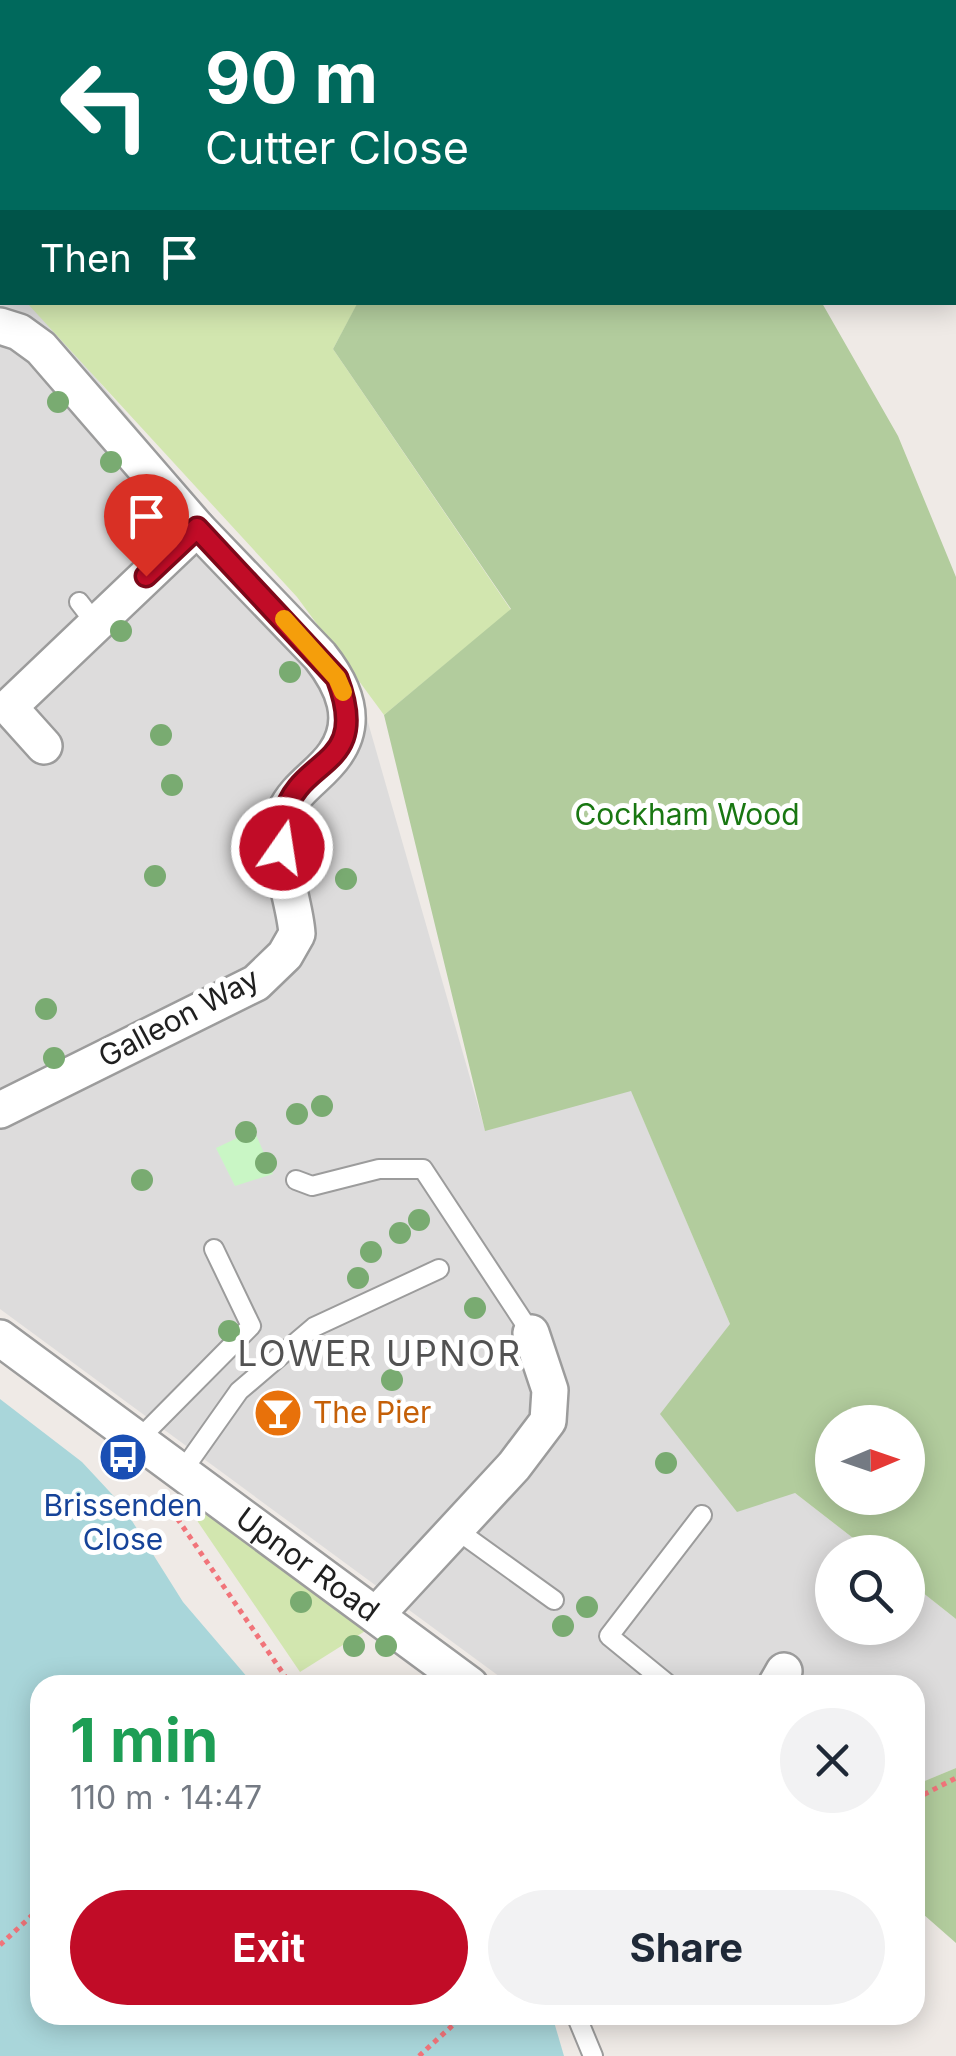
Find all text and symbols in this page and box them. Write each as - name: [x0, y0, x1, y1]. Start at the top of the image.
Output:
- text: 90 m: [205, 35, 378, 120]
- icon: left: [40, 40, 170, 170]
- text: Cutter Close: [205, 120, 469, 175]
- icon: arrive: [152, 230, 207, 285]
- text: Then: [40, 235, 132, 281]
- pin: [104, 474, 189, 577]
- icon: arrive: [119, 489, 174, 544]
- position arrow: [230, 796, 334, 900]
- park label: Cockham Wood: [574, 796, 800, 832]
- street label: Galleon Way: [92, 960, 265, 1074]
- district label: LOWER UPNOR: [237, 1332, 523, 1374]
- bar icon: The Pier: [252, 1387, 304, 1439]
- place label: The Pier: [313, 1394, 431, 1430]
- north arrow: [815, 1405, 925, 1515]
- map controls: [815, 1405, 925, 1645]
- bus stop icon: Brissenden Close: [97, 1431, 149, 1483]
- place label: Brissenden Close: [43, 1487, 203, 1557]
- street label: Upnor Road: [229, 1500, 386, 1629]
- button: search: [815, 1535, 925, 1645]
- text: 1 min: [70, 1704, 218, 1776]
- button: close: [780, 1708, 885, 1813]
- text: 110 m · 14:47: [70, 1778, 262, 1817]
- button: Exit: [70, 1890, 468, 2005]
- button: Share: [488, 1890, 885, 2005]

